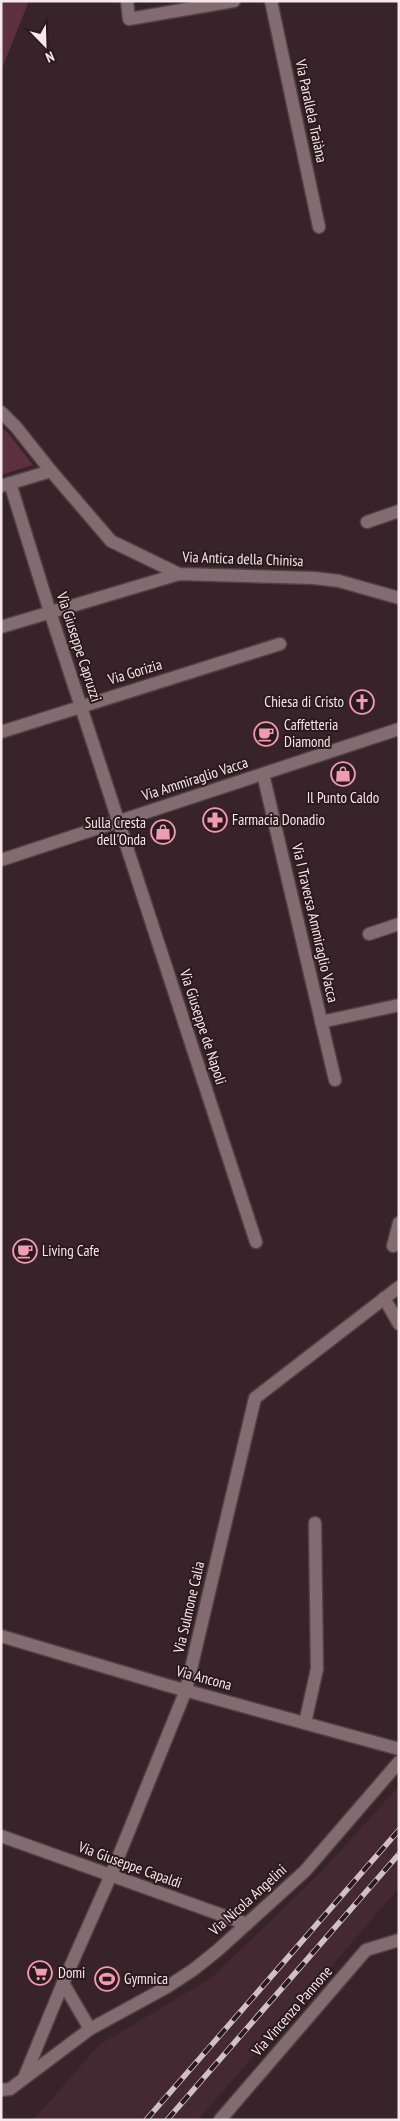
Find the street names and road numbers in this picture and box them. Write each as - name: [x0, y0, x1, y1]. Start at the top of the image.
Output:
- street label: Via Parallela Traiàna: [291, 57, 332, 164]
- street label: Via Antica della Chinisa: [181, 547, 304, 570]
- street label: Via Giuseppe Capruzzi: [53, 589, 106, 704]
- street label: Via Gorizia: [105, 654, 164, 689]
- street label: Via Ammiraglio Vacca: [139, 752, 250, 805]
- street label: Via I Traversa Ammiraglio Vacca: [288, 841, 343, 1004]
- street label: Via Giuseppe de Napoli: [176, 966, 231, 1087]
- street label: Via Sulmone Calia: [169, 1559, 208, 1656]
- street label: Via Ancona: [173, 1661, 234, 1694]
- street label: Via Giuseppe Capaldi: [75, 1837, 184, 1892]
- street label: Via Nicola Angelini: [204, 1860, 290, 1940]
- street label: Via Vincenzo Pannone: [247, 1962, 336, 2060]

